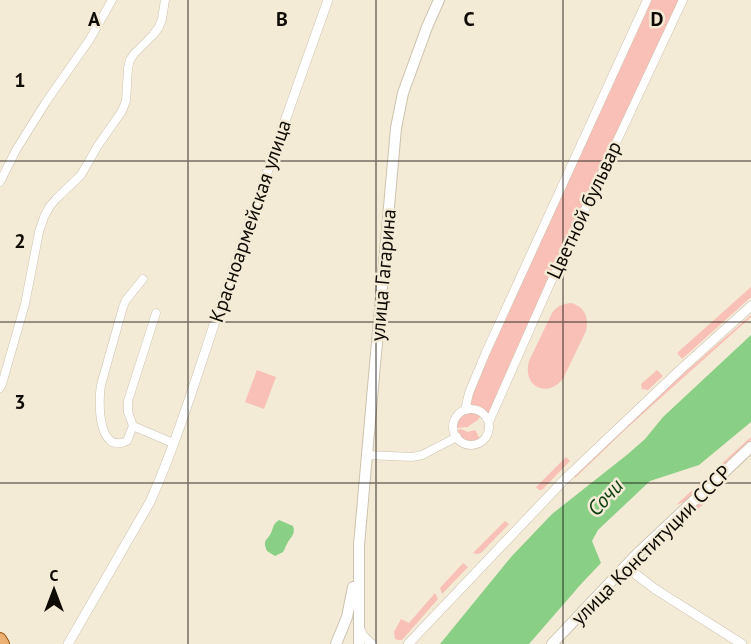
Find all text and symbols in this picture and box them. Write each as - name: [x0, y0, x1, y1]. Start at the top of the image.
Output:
- text: A: [88, 6, 101, 32]
- text: B: [276, 6, 288, 32]
- text: C: [463, 6, 475, 32]
- text: D: [651, 6, 664, 32]
- text: 1: [14, 67, 26, 93]
- street label: Красноармейская улица: [203, 116, 297, 326]
- street label: Цветной бульвар: [541, 137, 627, 283]
- street label: улица Гагарина: [364, 208, 402, 342]
- text: 2: [14, 228, 26, 254]
- text: 3: [14, 389, 26, 415]
- street label: улица Конституции СССР: [565, 459, 737, 631]
- water label: Сочи: [581, 472, 629, 521]
- north arrow: [24, 560, 84, 620]
- text: С: [50, 565, 59, 585]

